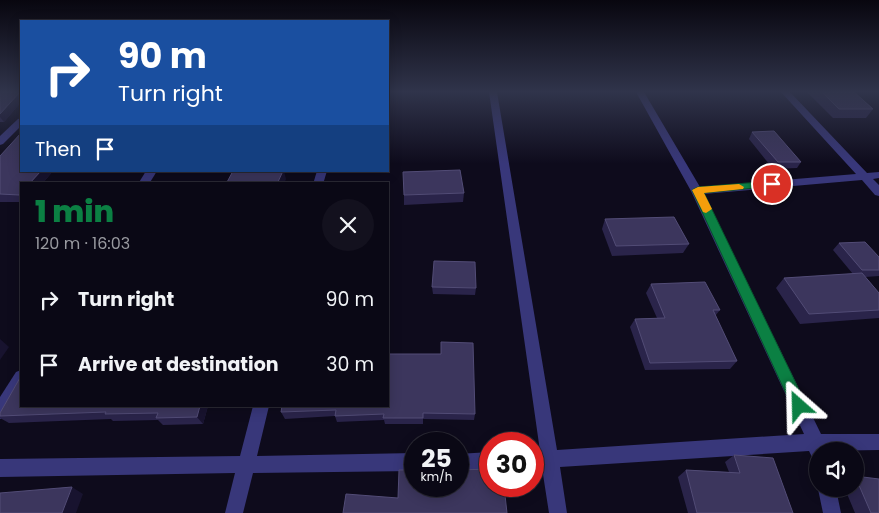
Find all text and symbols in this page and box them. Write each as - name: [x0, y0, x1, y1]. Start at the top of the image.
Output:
- text: 90 m: [118, 31, 207, 80]
- icon: right: [35, 40, 100, 105]
- text: Turn right: [118, 78, 223, 109]
- icon: arrive: [91, 135, 119, 163]
- text: Then: [35, 136, 81, 163]
- pin: [751, 163, 793, 205]
- icon: arrive: [758, 170, 786, 198]
- text: 1 min: [35, 190, 114, 233]
- button: close: [322, 199, 374, 251]
- text: 120 m · 16:03: [35, 232, 130, 255]
- icon: right: [35, 286, 63, 314]
- text: Turn right: [78, 286, 174, 313]
- text: 90 m: [325, 286, 374, 313]
- icon: arrive: [35, 351, 63, 379]
- text: Arrive at destination: [78, 351, 279, 378]
- text: 30 m: [326, 351, 374, 378]
- position arrow: [772, 379, 824, 431]
- speed limit sign: 30: [479, 432, 544, 497]
- text: 25: [421, 441, 452, 476]
- map controls: [809, 442, 864, 497]
- button: sound: [809, 442, 864, 497]
- text: km/h: [421, 468, 452, 485]

